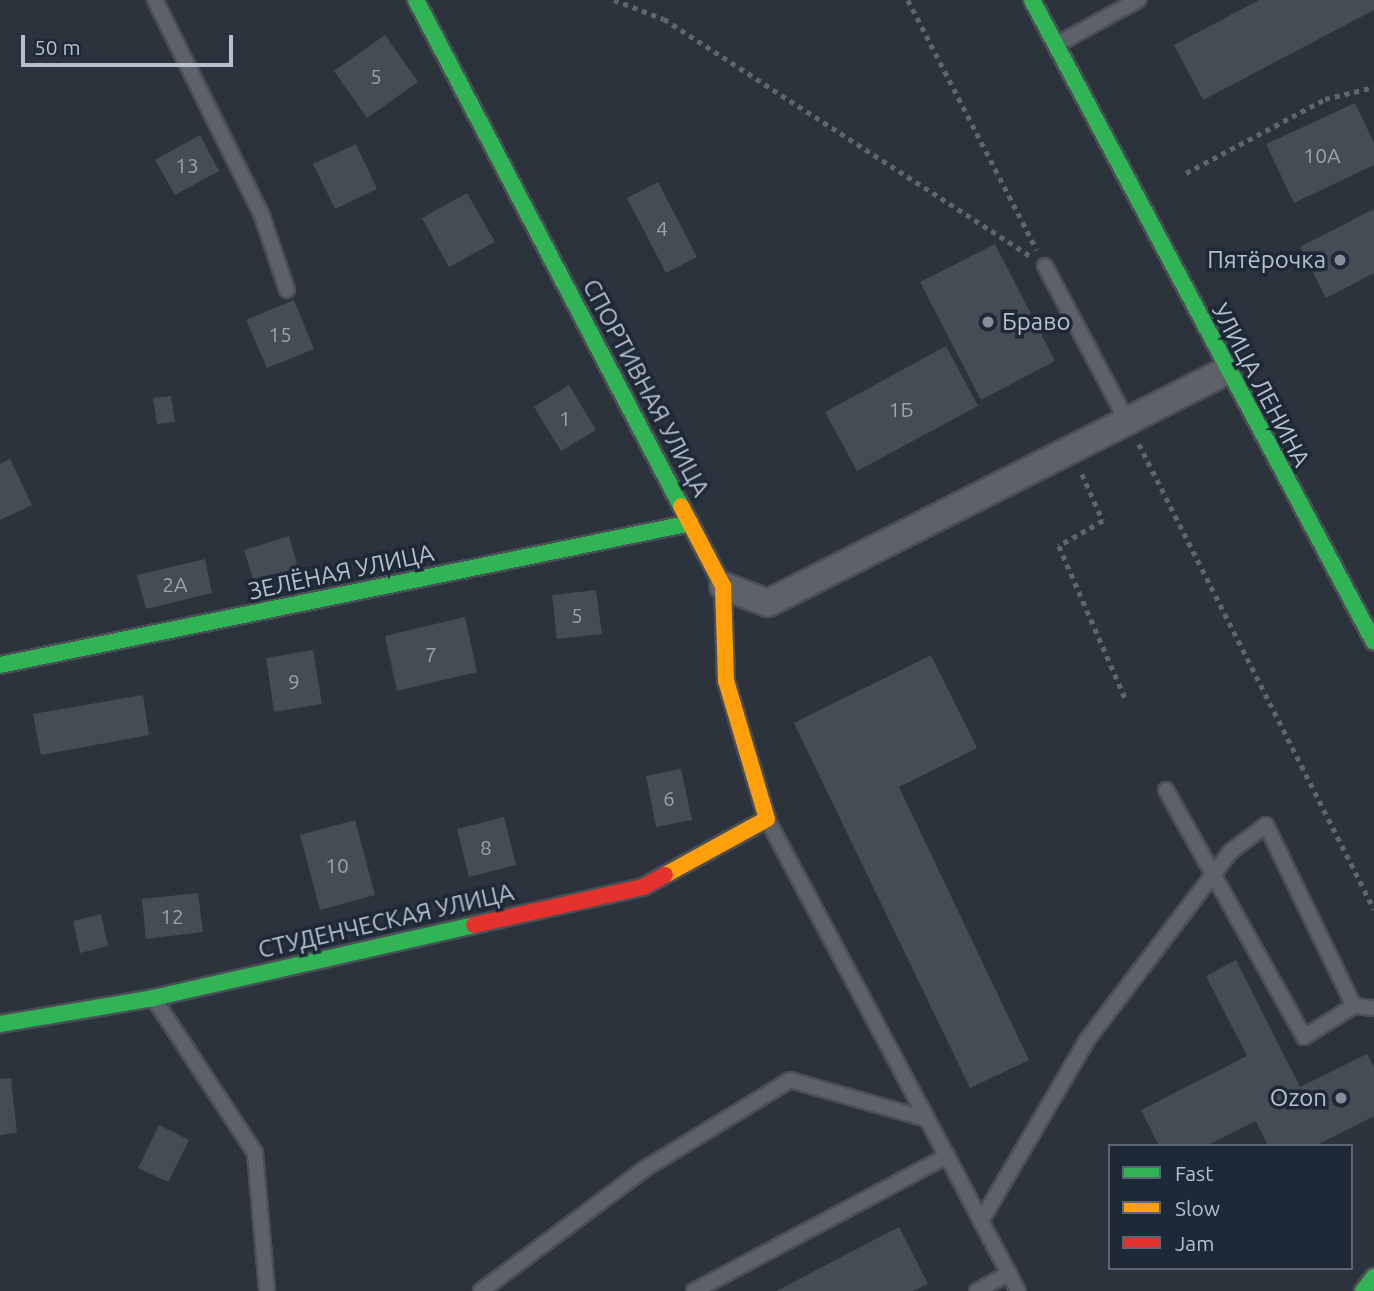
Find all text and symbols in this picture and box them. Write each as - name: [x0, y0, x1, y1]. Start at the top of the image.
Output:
- scale bar: [24, 21, 236, 65]
- text: 50 m: [34, 35, 81, 59]
- house number: 5: [370, 63, 382, 89]
- house number: 10А: [1303, 142, 1341, 168]
- house number: 13: [175, 152, 199, 178]
- house number: 4: [656, 215, 668, 241]
- place label: Пятёрочка: [1207, 246, 1326, 274]
- marker: Пятёрочка: [1332, 252, 1348, 268]
- street label: СПОРТИВНАЯ УЛИЦА: [576, 274, 716, 502]
- street label: УЛИЦА ЛЕНИНА: [1206, 298, 1316, 472]
- place label: Браво: [1002, 308, 1070, 336]
- marker: Браво: [980, 314, 996, 330]
- house number: 15: [268, 321, 292, 347]
- house number: 1Б: [889, 396, 913, 422]
- house number: 1: [559, 405, 571, 431]
- street label: ЗЕЛЁНАЯ УЛИЦА: [245, 538, 437, 606]
- house number: 2А: [162, 571, 188, 597]
- house number: 5: [571, 602, 583, 628]
- house number: 7: [425, 641, 437, 667]
- house number: 9: [288, 668, 300, 694]
- house number: 6: [663, 785, 675, 811]
- house number: 8: [480, 834, 492, 860]
- house number: 10: [325, 852, 349, 878]
- street label: СТУДЕНЧЕСКАЯ УЛИЦА: [255, 878, 517, 964]
- house number: 12: [160, 903, 184, 929]
- place label: Ozon: [1270, 1084, 1327, 1112]
- marker: Ozon: [1333, 1090, 1349, 1106]
- legend: [1108, 1144, 1353, 1270]
- text: Fast: [1175, 1161, 1213, 1185]
- text: Slow: [1175, 1196, 1220, 1220]
- text: Jam: [1175, 1231, 1214, 1255]

